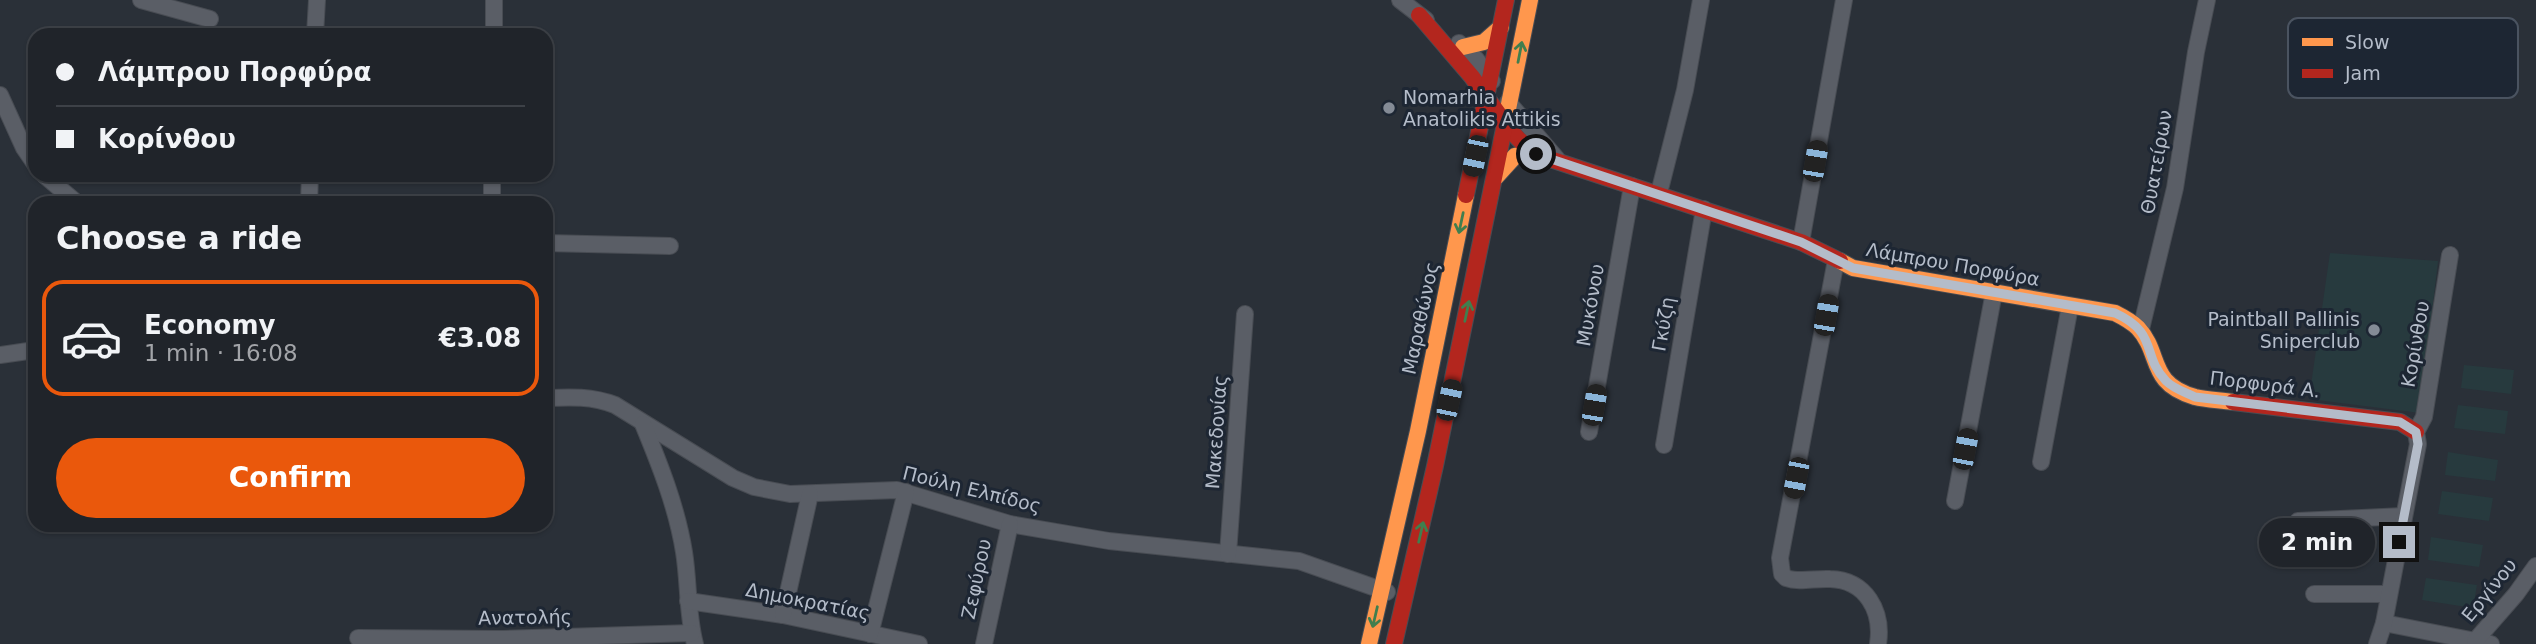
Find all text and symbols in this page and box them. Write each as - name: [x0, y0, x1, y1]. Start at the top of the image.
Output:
- legend: [2288, 18, 2518, 98]
- text: Slow: [2345, 31, 2390, 53]
- one-way arrow: [1514, 41, 1527, 64]
- text: Λάμπρου Πορφύρα: [98, 57, 371, 87]
- text: Jam: [2344, 62, 2381, 84]
- place label: Nomarhia Anatolikis Attikis: [1403, 86, 1561, 130]
- marker: Nomarhia Anatolikis Attikis: [1381, 100, 1397, 116]
- street label: Θυατείρων: [2136, 108, 2176, 216]
- text: Κορίνθου: [98, 124, 236, 154]
- car: [1461, 133, 1490, 179]
- route start: [1520, 138, 1552, 170]
- car: [1802, 138, 1829, 184]
- one-way arrow: [1453, 211, 1467, 234]
- text: Choose a ride: [56, 219, 302, 257]
- street label: Λάμπρου Πορφύρα: [1864, 238, 2042, 290]
- street label: Μαραθώνος: [1397, 260, 1443, 376]
- street label: Μυκόνου: [1572, 262, 1608, 348]
- car: [1813, 292, 1840, 338]
- street label: Γκύζη: [1647, 295, 1679, 353]
- street label: Κορίνθου: [2397, 299, 2433, 389]
- one-way arrow: [1461, 300, 1475, 323]
- icon: car: [60, 307, 123, 370]
- place label: Paintball Pallinis Sniperclub: [2207, 308, 2360, 352]
- text: Economy: [144, 310, 275, 340]
- marker: Paintball Pallinis Sniperclub: [2366, 322, 2382, 338]
- text: €3.08: [439, 323, 521, 353]
- text: 1 min · 16:08: [144, 340, 298, 366]
- street label: Πορφυρά Α.: [2208, 366, 2322, 402]
- street label: Μακεδονίας: [1201, 374, 1231, 490]
- car: [1435, 377, 1464, 423]
- car: [1581, 382, 1608, 428]
- car: [1951, 426, 1980, 472]
- button: Confirm: [56, 438, 525, 518]
- car: [1782, 455, 1811, 501]
- street label: Πούλη Ελπίδος: [901, 461, 1043, 517]
- callout: 2 min: [2259, 518, 2374, 566]
- one-way arrow: [1414, 521, 1428, 544]
- route end: [2383, 526, 2415, 558]
- text: 2 min: [2281, 529, 2353, 555]
- street label: Ζεφύρου: [957, 537, 995, 621]
- street label: Εργίνου: [2457, 554, 2521, 626]
- street label: Δημοκρατίας: [744, 578, 872, 624]
- street label: Ανατολής: [478, 605, 572, 629]
- one-way arrow: [1368, 605, 1382, 628]

